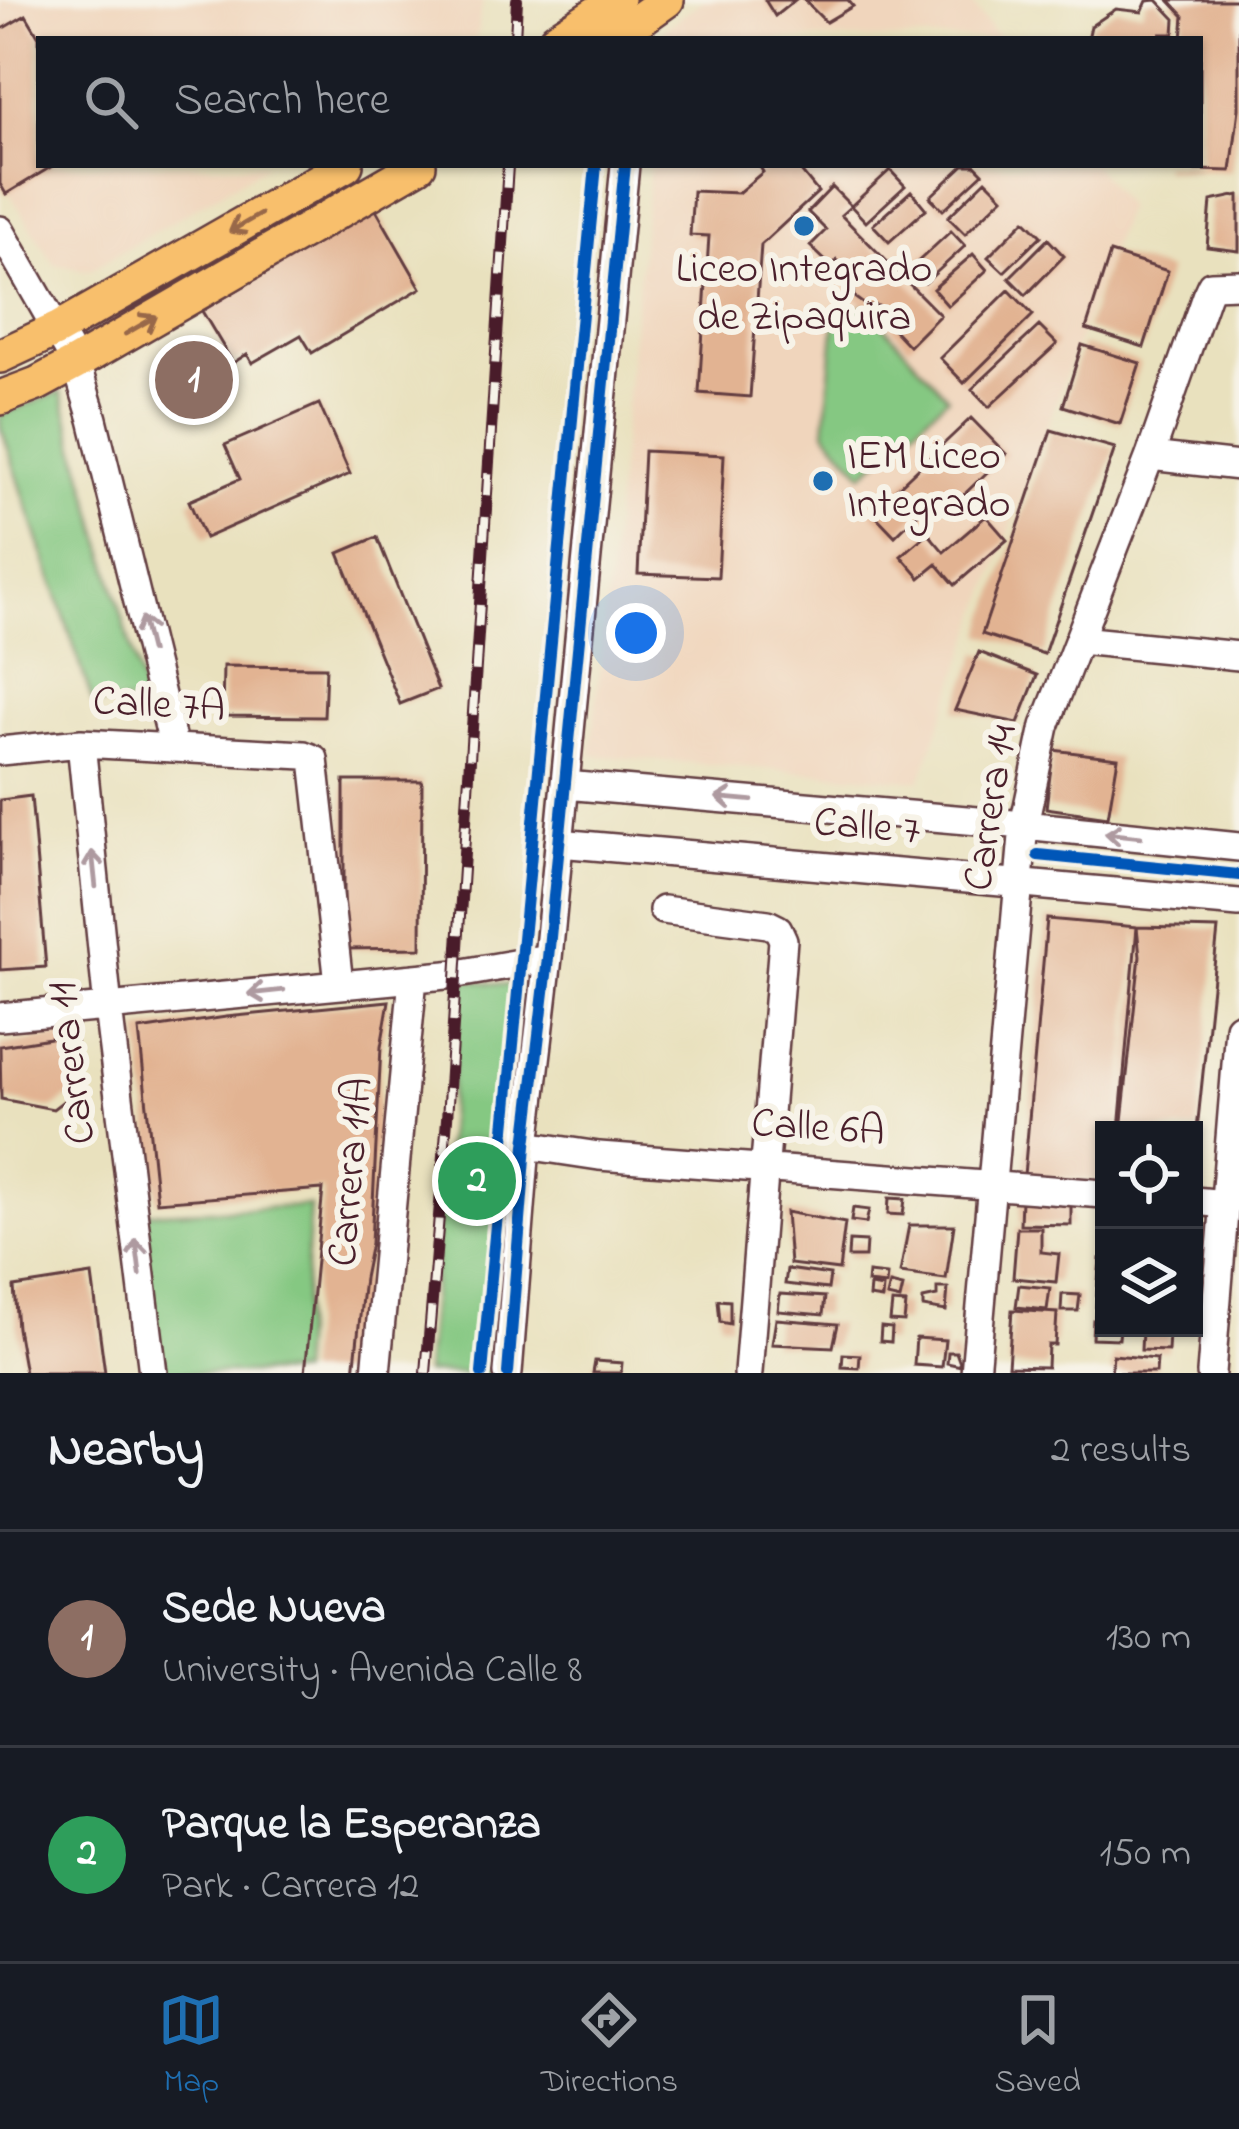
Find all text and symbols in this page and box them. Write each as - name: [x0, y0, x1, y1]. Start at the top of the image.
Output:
- search box: [36, 36, 1203, 168]
- icon: search: [78, 69, 144, 135]
- text: Search here: [174, 69, 390, 135]
- one-way arrow: [228, 212, 263, 235]
- marker: Liceo Integrado de Zipaquira: [791, 213, 817, 239]
- place label: Liceo Integrado de Zipaquira: [676, 240, 932, 349]
- one-way arrow: [123, 313, 158, 337]
- pin: 1: [155, 335, 233, 425]
- place label: IEM Liceo Integrado: [847, 427, 1011, 536]
- marker: IEM Liceo Integrado: [810, 468, 836, 494]
- your location: [606, 603, 666, 663]
- one-way arrow: [134, 616, 156, 654]
- street label: Calle 7A: [91, 672, 227, 740]
- street label: Carrera 14: [949, 721, 1035, 895]
- one-way arrow: [715, 788, 754, 811]
- street label: Calle 7: [811, 793, 923, 863]
- one-way arrow: [1104, 823, 1143, 846]
- one-way arrow: [82, 851, 105, 890]
- street label: Carrera 11: [33, 978, 113, 1148]
- one-way arrow: [247, 981, 286, 1004]
- street label: Carrera 11A: [313, 1075, 391, 1269]
- street label: Calle 6A: [749, 1094, 887, 1164]
- map controls: [1095, 1121, 1203, 1337]
- button: locate: [1095, 1121, 1203, 1229]
- pin: 2: [438, 1136, 516, 1226]
- button: layers: [1095, 1229, 1203, 1337]
- one-way arrow: [127, 1238, 149, 1277]
- text: Nearby: [48, 1414, 204, 1489]
- text: 2 results: [1051, 1423, 1191, 1480]
- text: Sede Nueva: [162, 1577, 386, 1643]
- text: 1: [81, 1610, 93, 1667]
- text: 130 m: [1106, 1610, 1191, 1667]
- text: University · Avenida Calle 8: [162, 1643, 582, 1700]
- text: Parque la Esperanza: [162, 1793, 541, 1859]
- text: 2: [77, 1826, 97, 1883]
- text: 150 m: [1099, 1826, 1191, 1883]
- text: Park · Carrera 12: [162, 1859, 419, 1916]
- tab: Map: [158, 1987, 224, 2107]
- tab: Directions: [541, 1987, 678, 2107]
- tab: Saved: [995, 1987, 1081, 2107]

